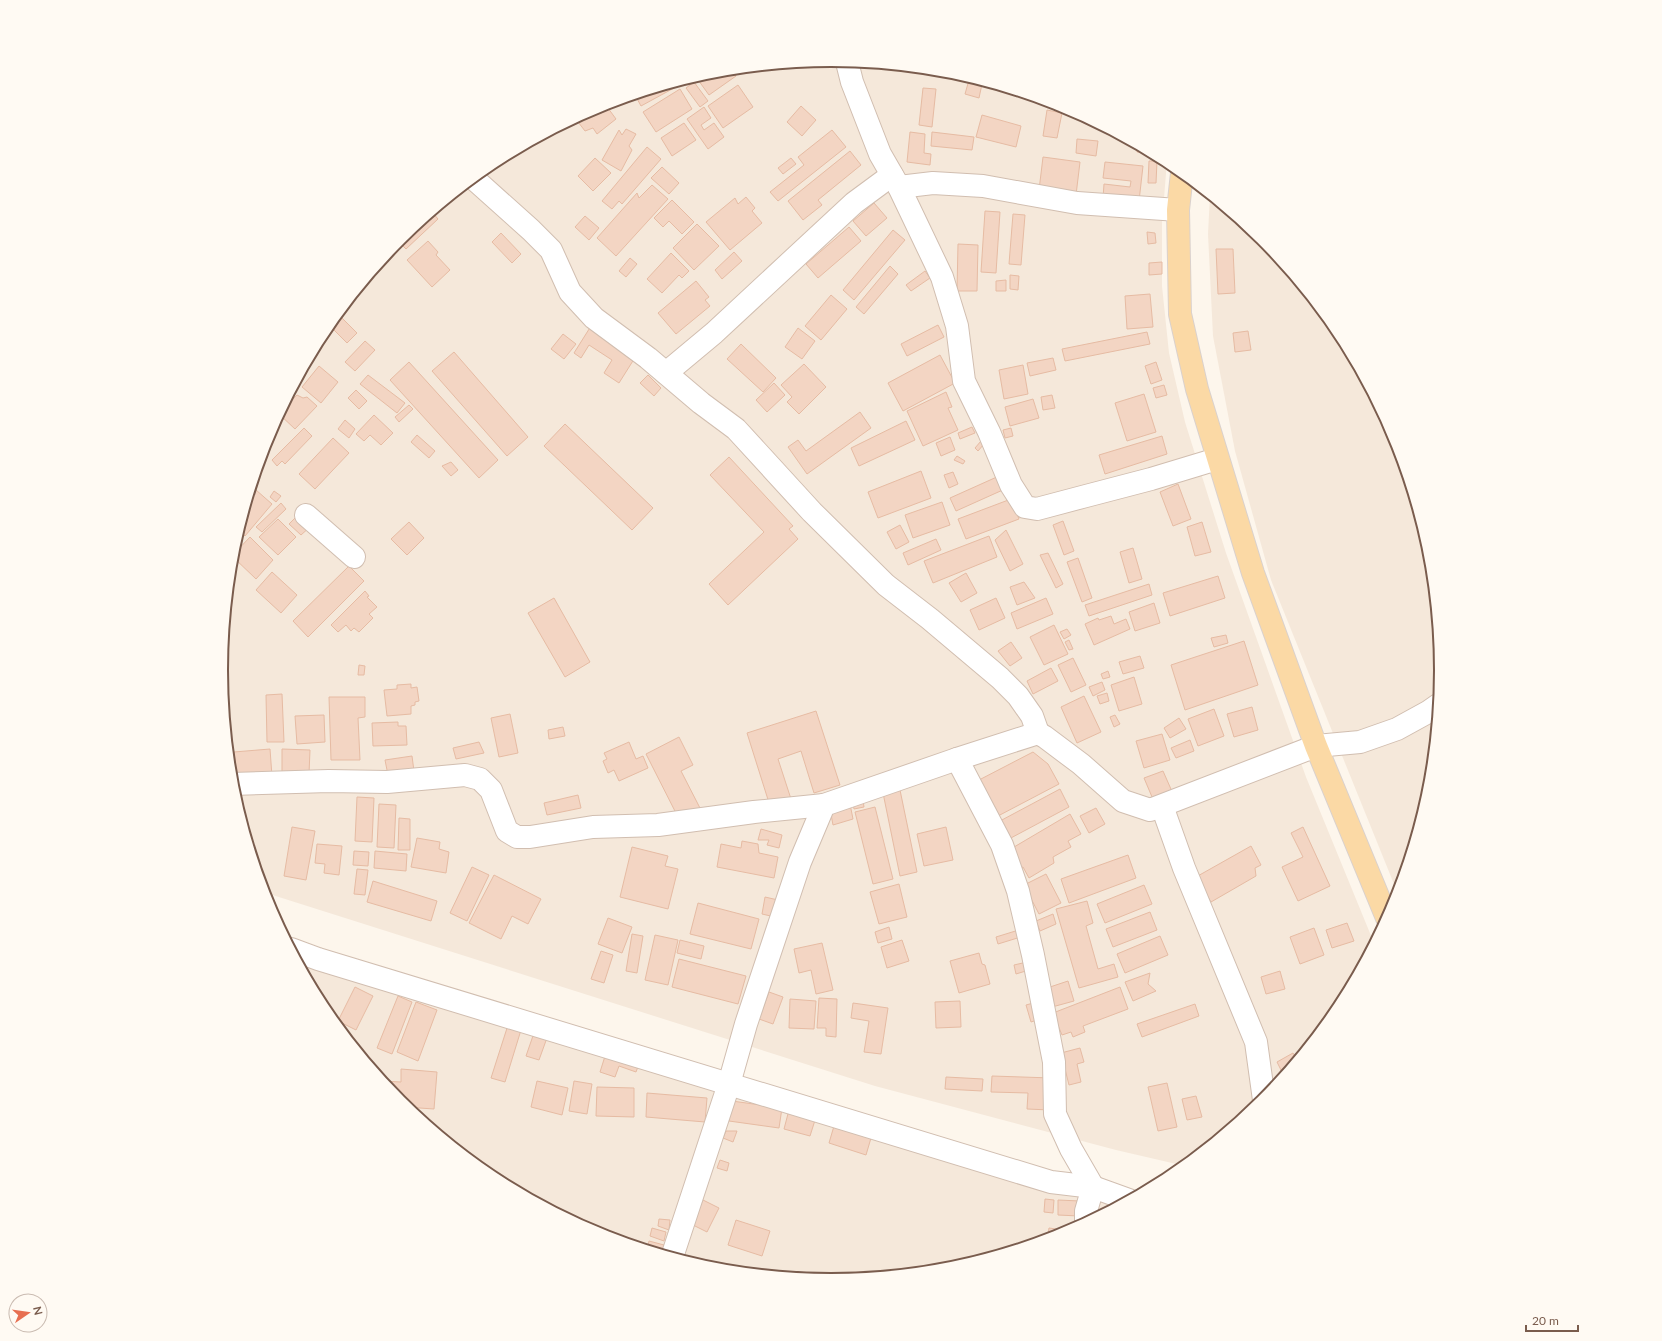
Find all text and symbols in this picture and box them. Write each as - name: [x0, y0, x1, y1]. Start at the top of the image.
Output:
- north arrow: [8, 1293, 48, 1333]
- text: N: [31, 1305, 46, 1316]
- scale bar: [1526, 1307, 1578, 1333]
- text: 20 m: [1532, 1313, 1559, 1328]

